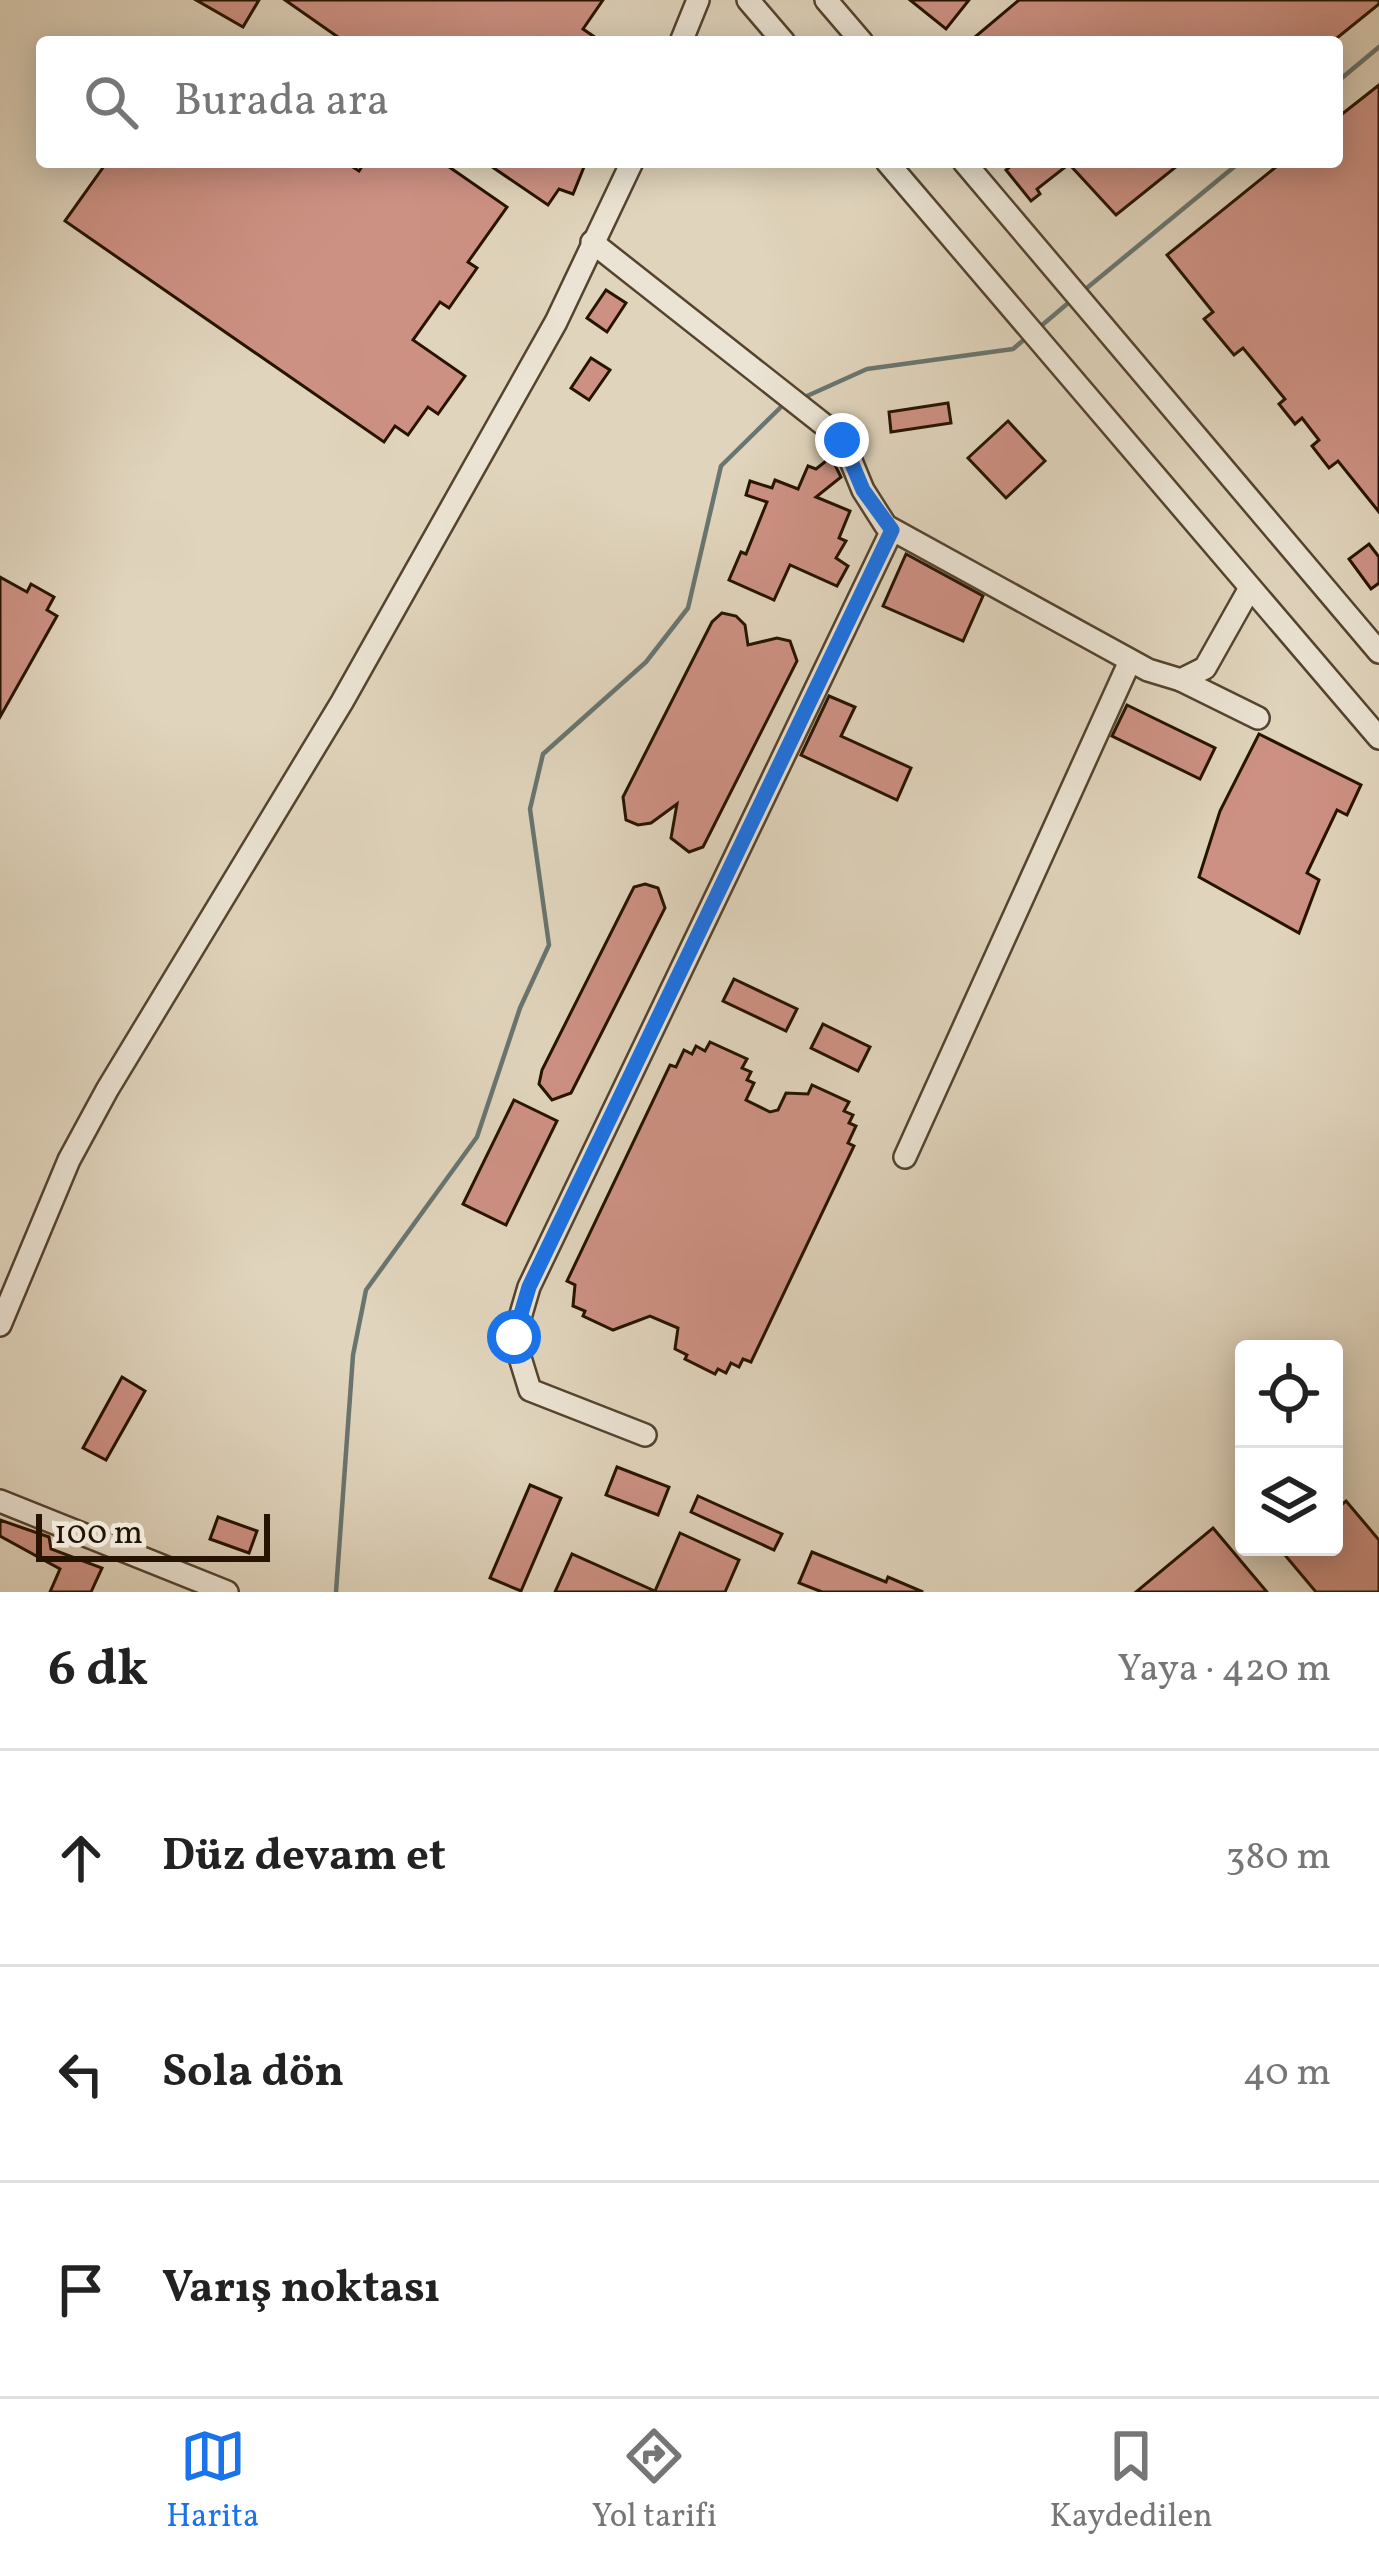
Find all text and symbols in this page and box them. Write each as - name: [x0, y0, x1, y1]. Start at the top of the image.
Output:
- search box: [36, 36, 1343, 168]
- icon: search: [78, 69, 144, 135]
- text: Burada ara: [174, 71, 389, 134]
- route end: [815, 413, 869, 467]
- route start: [487, 1310, 541, 1364]
- map controls: [1235, 1340, 1343, 1556]
- button: locate: [1235, 1340, 1343, 1448]
- button: layers: [1235, 1448, 1343, 1556]
- scale bar: [36, 1508, 270, 1561]
- text: 100 m: [54, 1512, 143, 1558]
- text: 6 dk: [48, 1635, 148, 1706]
- text: Yaya · 420 m: [1117, 1643, 1331, 1697]
- icon: ahead: [48, 1825, 114, 1891]
- text: Düz devam et: [162, 1826, 446, 1889]
- text: 380 m: [1225, 1831, 1331, 1885]
- icon: left: [48, 2041, 114, 2107]
- text: Sola dön: [162, 2042, 344, 2105]
- text: 40 m: [1243, 2047, 1331, 2101]
- icon: arrive: [48, 2257, 114, 2323]
- text: Varış noktası: [162, 2258, 440, 2321]
- tab: Harita: [166, 2423, 259, 2541]
- tab: Yol tarifi: [592, 2423, 717, 2541]
- tab: Kaydedilen: [1049, 2423, 1213, 2541]

